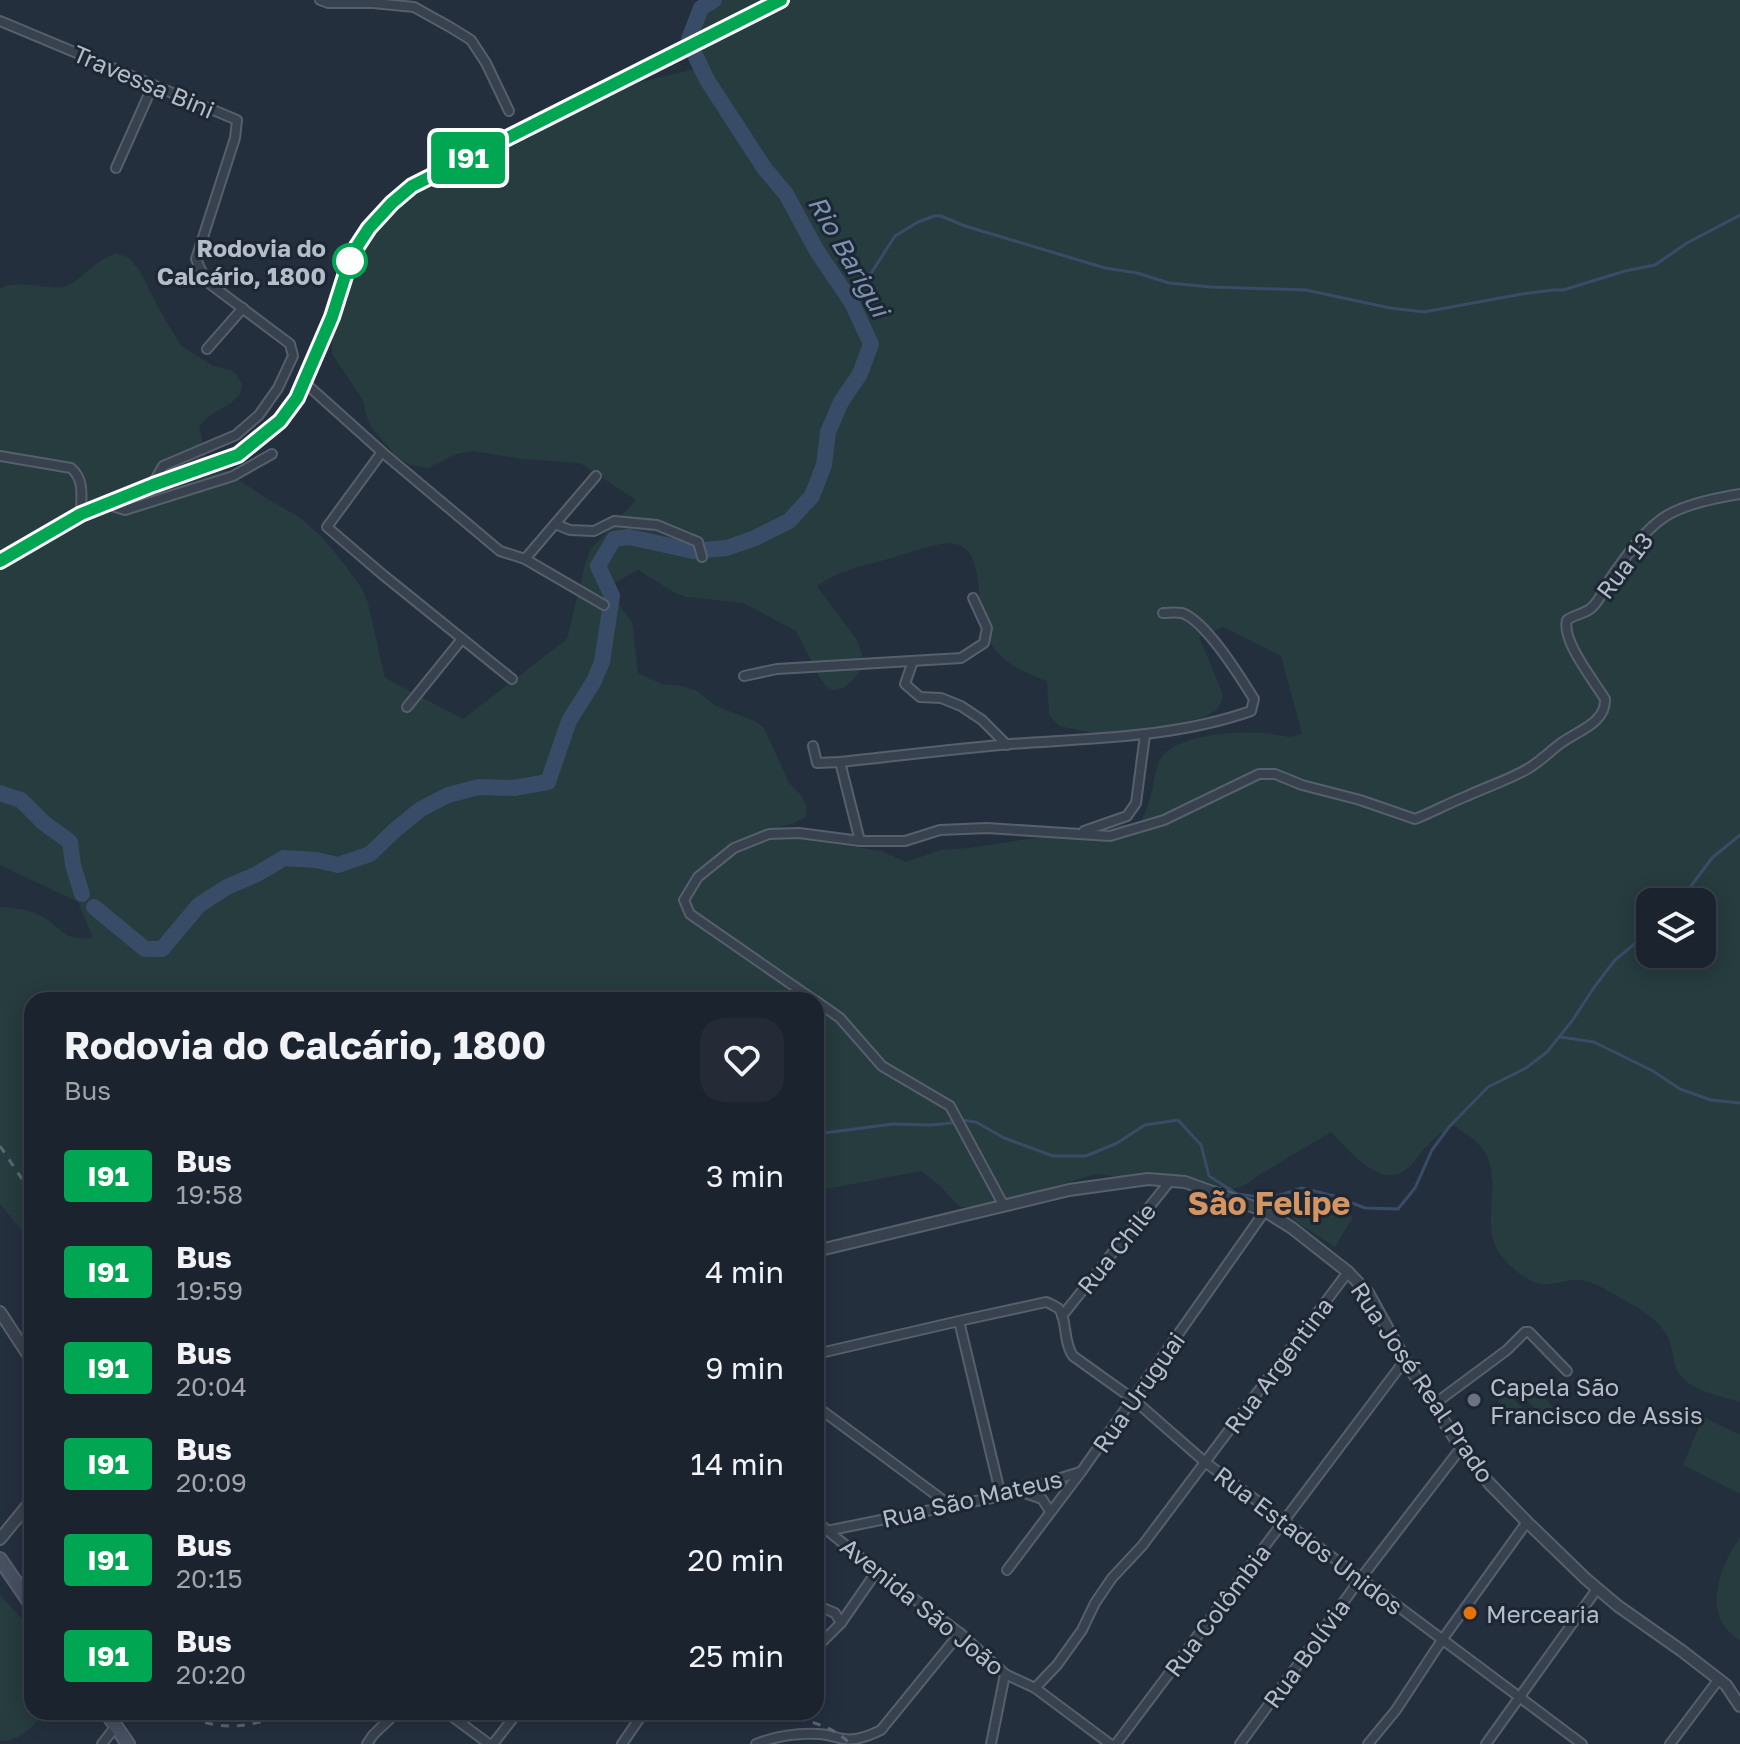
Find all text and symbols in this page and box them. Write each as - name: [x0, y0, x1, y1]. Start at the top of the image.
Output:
- street label: Travessa Bini: [69, 38, 219, 124]
- line badge: I91: [422, 132, 514, 184]
- text: I91: [447, 141, 489, 174]
- water label: Rio Barigui: [802, 190, 898, 325]
- place label: Rodovia do Calcário, 1800: [157, 233, 326, 290]
- marker: Rodovia do Calcário, 1800: [333, 244, 367, 278]
- street label: Rua 13: [1590, 526, 1658, 604]
- map controls: [1636, 888, 1716, 968]
- button: layers: [1636, 888, 1716, 968]
- button: heart: [700, 1018, 784, 1102]
- text: Rodovia do Calcário, 1800: [64, 1022, 546, 1067]
- text: Bus: [64, 1075, 111, 1106]
- text: Bus: [176, 1143, 232, 1179]
- text: 3 min: [706, 1158, 784, 1194]
- text: I91: [87, 1159, 129, 1192]
- text: 19:58: [176, 1179, 243, 1210]
- district label: São Felipe: [1188, 1184, 1350, 1222]
- street label: Rua Chile: [1070, 1197, 1162, 1299]
- text: Bus: [176, 1239, 232, 1275]
- text: 4 min: [705, 1254, 784, 1290]
- text: I91: [87, 1255, 129, 1288]
- text: 19:59: [176, 1275, 243, 1306]
- street label: Rua José Real Prado: [1345, 1276, 1501, 1488]
- street label: Rua Argentina: [1217, 1291, 1339, 1439]
- street label: Rua Uruguai: [1086, 1326, 1190, 1458]
- text: Bus: [176, 1335, 232, 1371]
- text: 9 min: [705, 1350, 784, 1386]
- text: I91: [87, 1351, 129, 1384]
- text: 20:04: [176, 1371, 247, 1402]
- place label: Capela São Francisco de Assis: [1490, 1372, 1703, 1429]
- marker: Capela São Francisco de Assis: [1465, 1391, 1483, 1409]
- text: Bus: [176, 1431, 232, 1467]
- text: 14 min: [691, 1446, 784, 1482]
- text: I91: [87, 1447, 129, 1480]
- street label: Rua Estados Unidos: [1209, 1460, 1409, 1620]
- street label: Rua São Mateus: [879, 1463, 1065, 1533]
- text: 20:09: [176, 1467, 247, 1498]
- text: Bus: [176, 1527, 232, 1563]
- street label: Avenida São João: [835, 1531, 1011, 1681]
- street label: Rua Colômbia: [1158, 1538, 1276, 1682]
- text: 20 min: [687, 1542, 784, 1578]
- text: I91: [87, 1543, 129, 1576]
- text: 20:15: [176, 1563, 243, 1594]
- street label: Rua Bolívia: [1257, 1593, 1355, 1713]
- place label: Mercearia: [1486, 1599, 1600, 1628]
- marker: Mercearia: [1461, 1604, 1479, 1622]
- text: Bus: [176, 1623, 232, 1659]
- text: 25 min: [689, 1638, 784, 1674]
- text: I91: [87, 1639, 129, 1672]
- text: 20:20: [176, 1659, 246, 1690]

